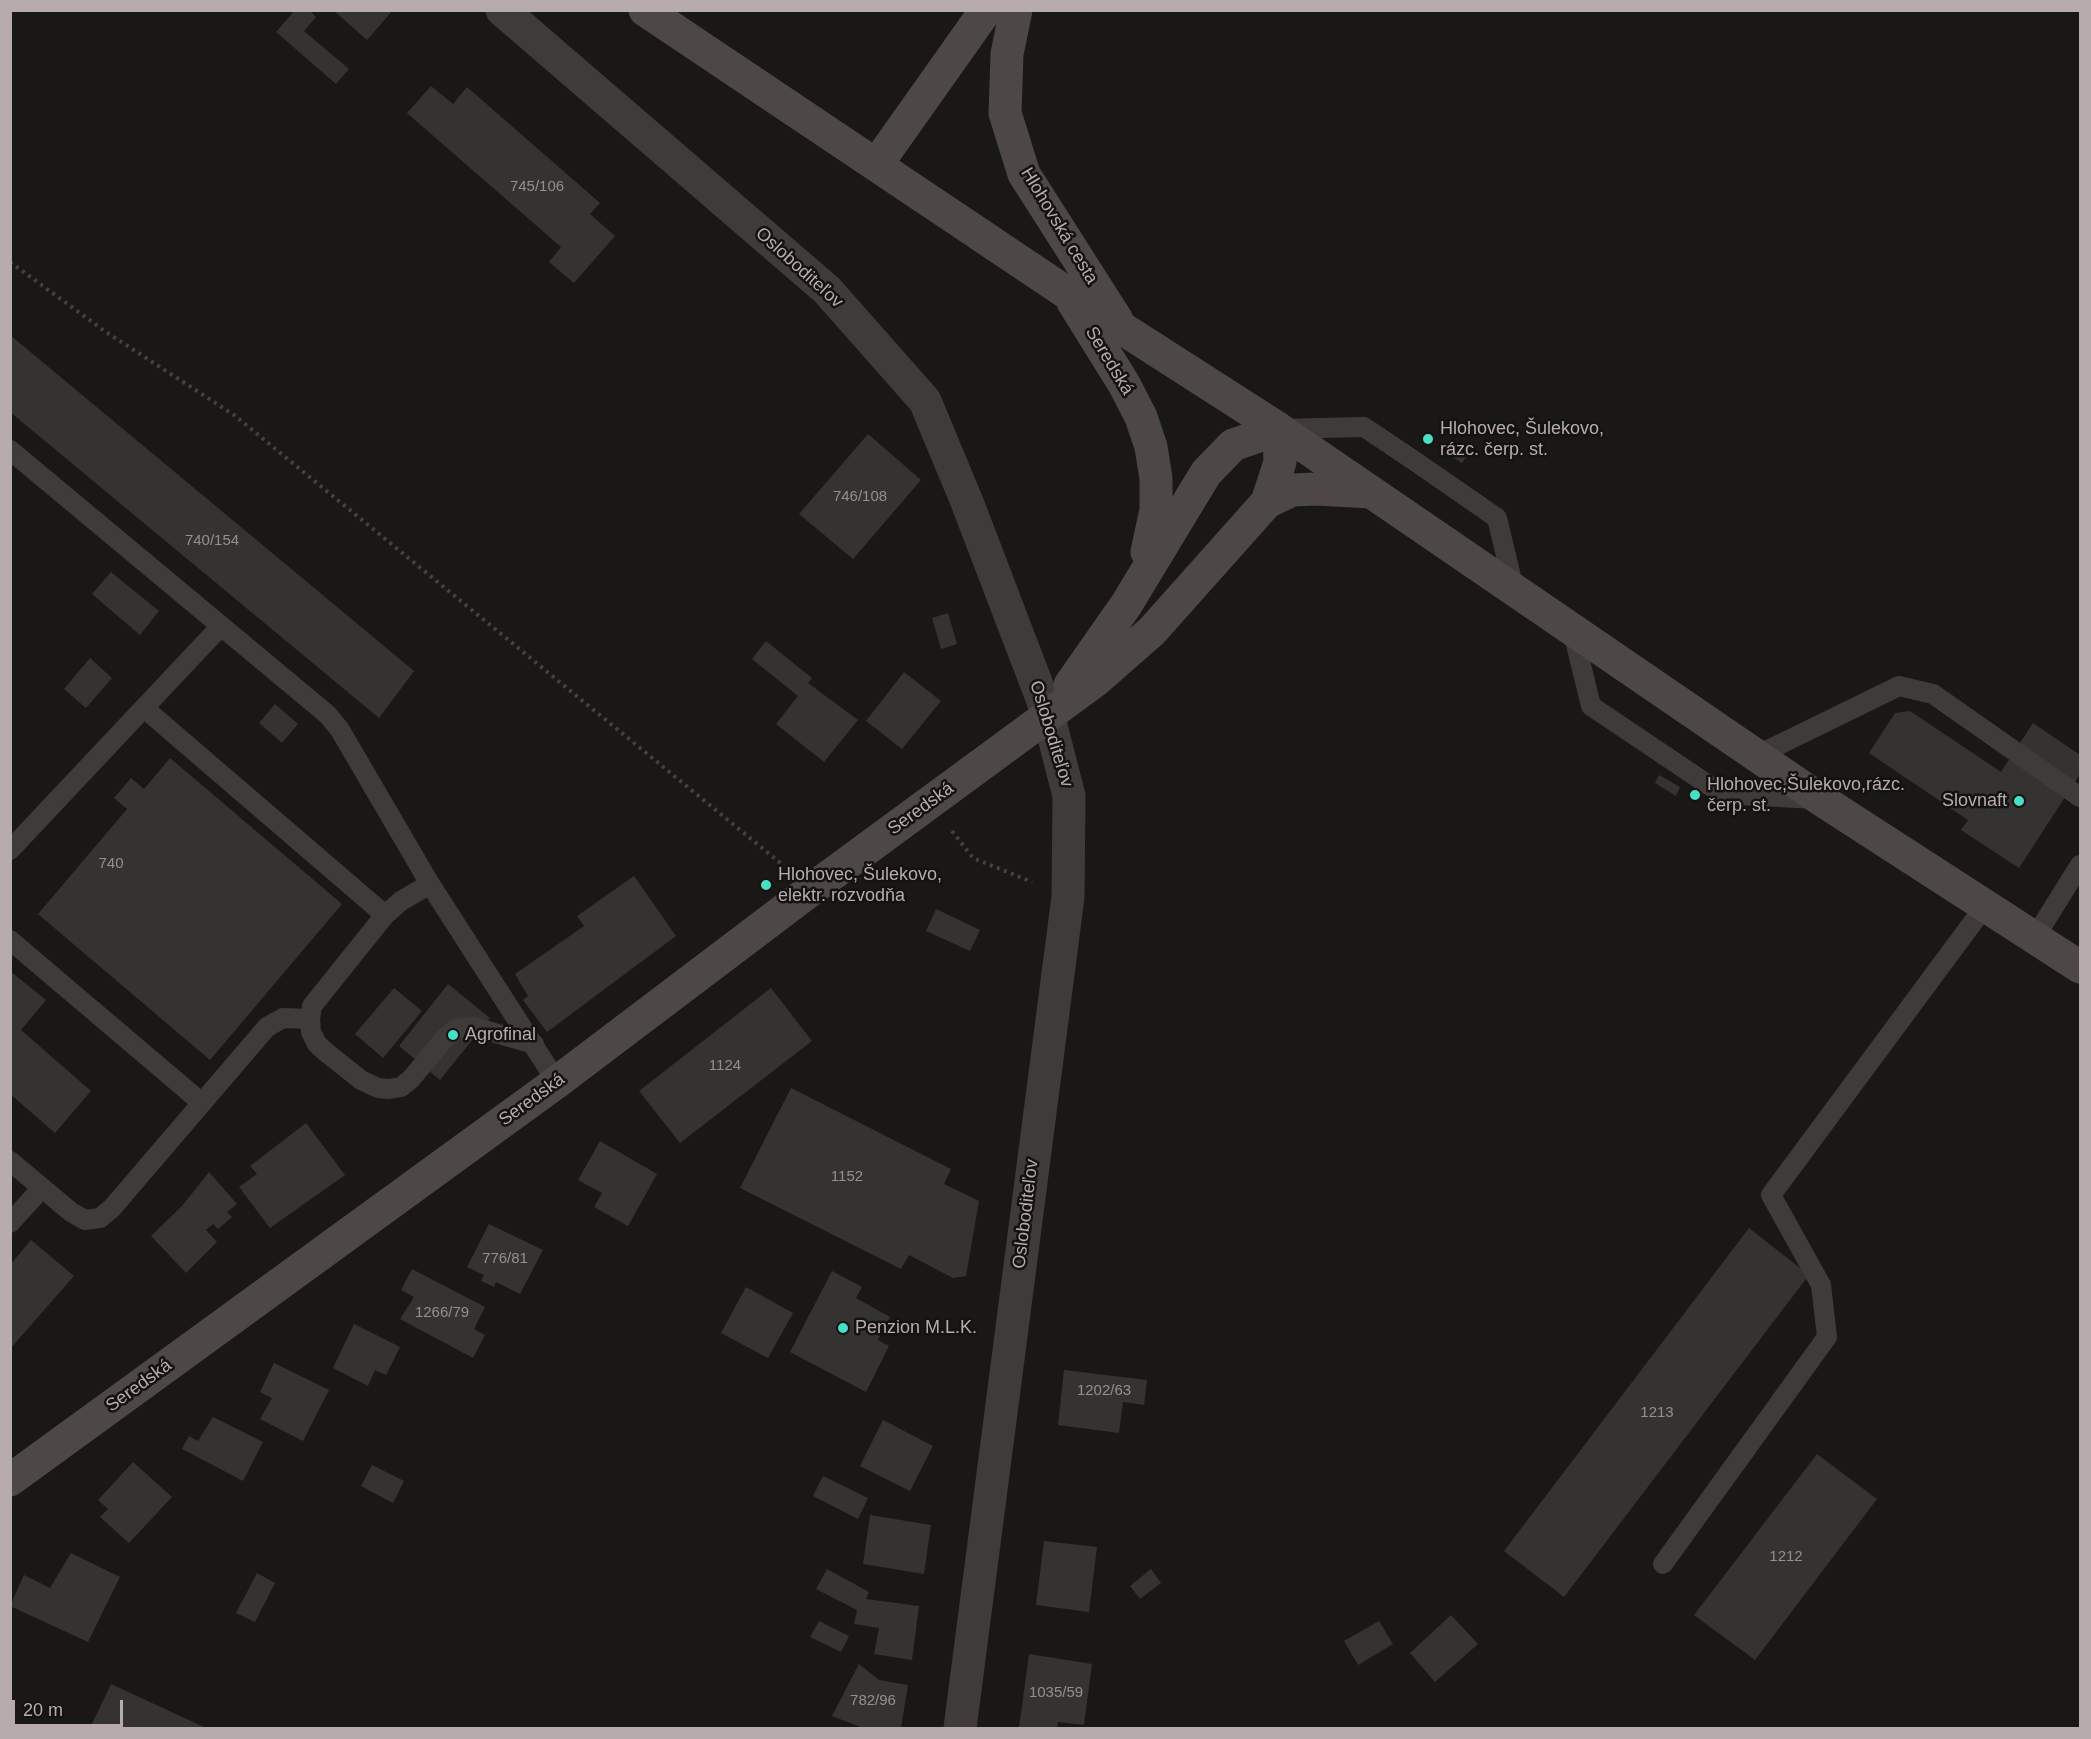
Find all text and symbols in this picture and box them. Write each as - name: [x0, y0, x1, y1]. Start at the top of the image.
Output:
- street label: Hlohovská cesta: [1016, 164, 1102, 288]
- house number: 745/106: [510, 178, 564, 196]
- street label: Osloboditeľov: [751, 223, 847, 313]
- street label: Seredská: [1080, 323, 1138, 399]
- place label: Hlohovec, Šulekovo, rázc. čerp. st.: [1440, 418, 1604, 460]
- marker: Hlohovec, Šulekovo, rázc. čerp. st.: [1421, 432, 1435, 446]
- house number: 746/108: [833, 488, 887, 506]
- house number: 740/154: [185, 532, 239, 550]
- street label: Osloboditeľov: [1025, 678, 1077, 790]
- place label: Hlohovec,Šulekovo,rázc. čerp. st.: [1707, 774, 1905, 816]
- street label: Seredská: [884, 778, 958, 840]
- marker: Hlohovec,Šulekovo,rázc. čerp. st.: [1688, 788, 1702, 802]
- place label: Slovnaft: [1942, 790, 2007, 812]
- marker: Slovnaft: [2012, 794, 2026, 808]
- house number: 740: [98, 855, 124, 873]
- place label: Hlohovec, Šulekovo, elektr. rozvodňa: [778, 864, 942, 906]
- marker: Hlohovec, Šulekovo, elektr. rozvodňa: [759, 878, 773, 892]
- place label: Agrofinal: [465, 1024, 536, 1046]
- marker: Agrofinal: [446, 1028, 460, 1042]
- house number: 1124: [709, 1057, 741, 1075]
- street label: Seredská: [495, 1069, 569, 1131]
- street label: Osloboditeľov: [1009, 1158, 1043, 1270]
- house number: 1152: [831, 1168, 863, 1186]
- house number: 776/81: [482, 1250, 528, 1268]
- house number: 1266/79: [415, 1304, 469, 1322]
- place label: Penzion M.L.K.: [855, 1317, 977, 1339]
- marker: Penzion M.L.K.: [836, 1321, 850, 1335]
- street label: Seredská: [102, 1355, 176, 1417]
- house number: 1202/63: [1077, 1382, 1131, 1400]
- house number: 1213: [1640, 1404, 1674, 1422]
- house number: 1212: [1769, 1548, 1803, 1566]
- house number: 1035/59: [1029, 1684, 1083, 1702]
- scale bar: [15, 1688, 126, 1726]
- house number: 782/96: [850, 1692, 896, 1710]
- text: 20 m: [23, 1700, 63, 1720]

